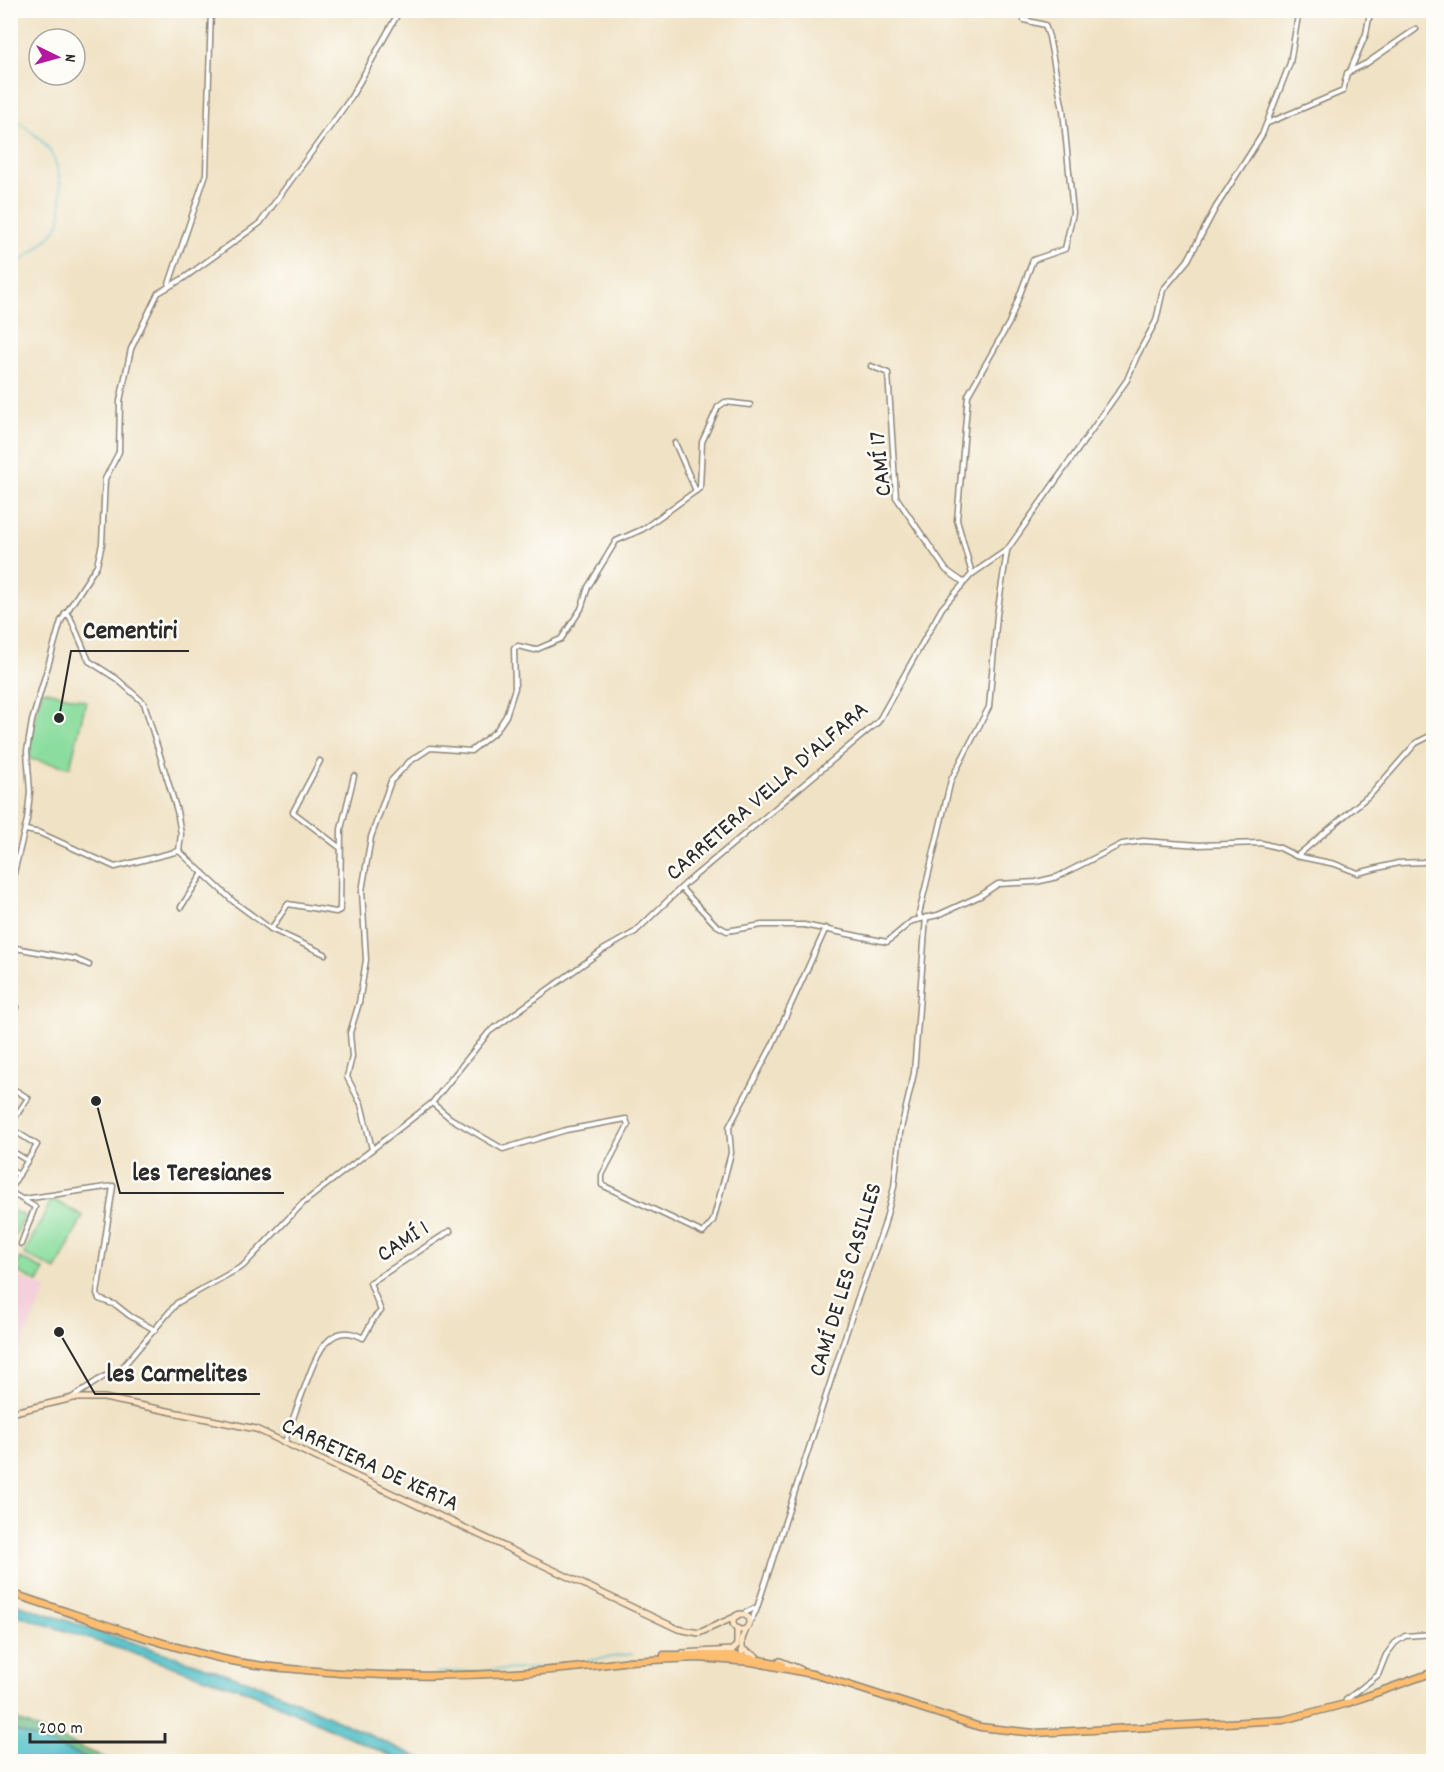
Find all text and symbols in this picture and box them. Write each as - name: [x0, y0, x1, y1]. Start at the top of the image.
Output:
- north arrow: [27, 27, 87, 87]
- text: N: [58, 53, 81, 63]
- street label: CAMÍ 17: [862, 429, 902, 498]
- callout: Cementiri: [71, 607, 189, 651]
- text: Cementiri: [83, 614, 177, 651]
- street label: CARRETERA VELLA D'ALFARA: [659, 694, 877, 890]
- callout: les Teresianes: [120, 1149, 284, 1193]
- text: les Teresianes: [132, 1156, 272, 1193]
- street label: CAMÍ DE LES CASILLES: [801, 1179, 892, 1381]
- street label: CAMÍ 1: [371, 1213, 437, 1272]
- callout: les Carmelites: [95, 1350, 260, 1394]
- text: les Carmelites: [106, 1357, 248, 1394]
- street label: CARRETERA DE XERTA: [275, 1410, 464, 1522]
- scale bar: [30, 1706, 165, 1744]
- text: 200 m: [39, 1717, 83, 1742]

